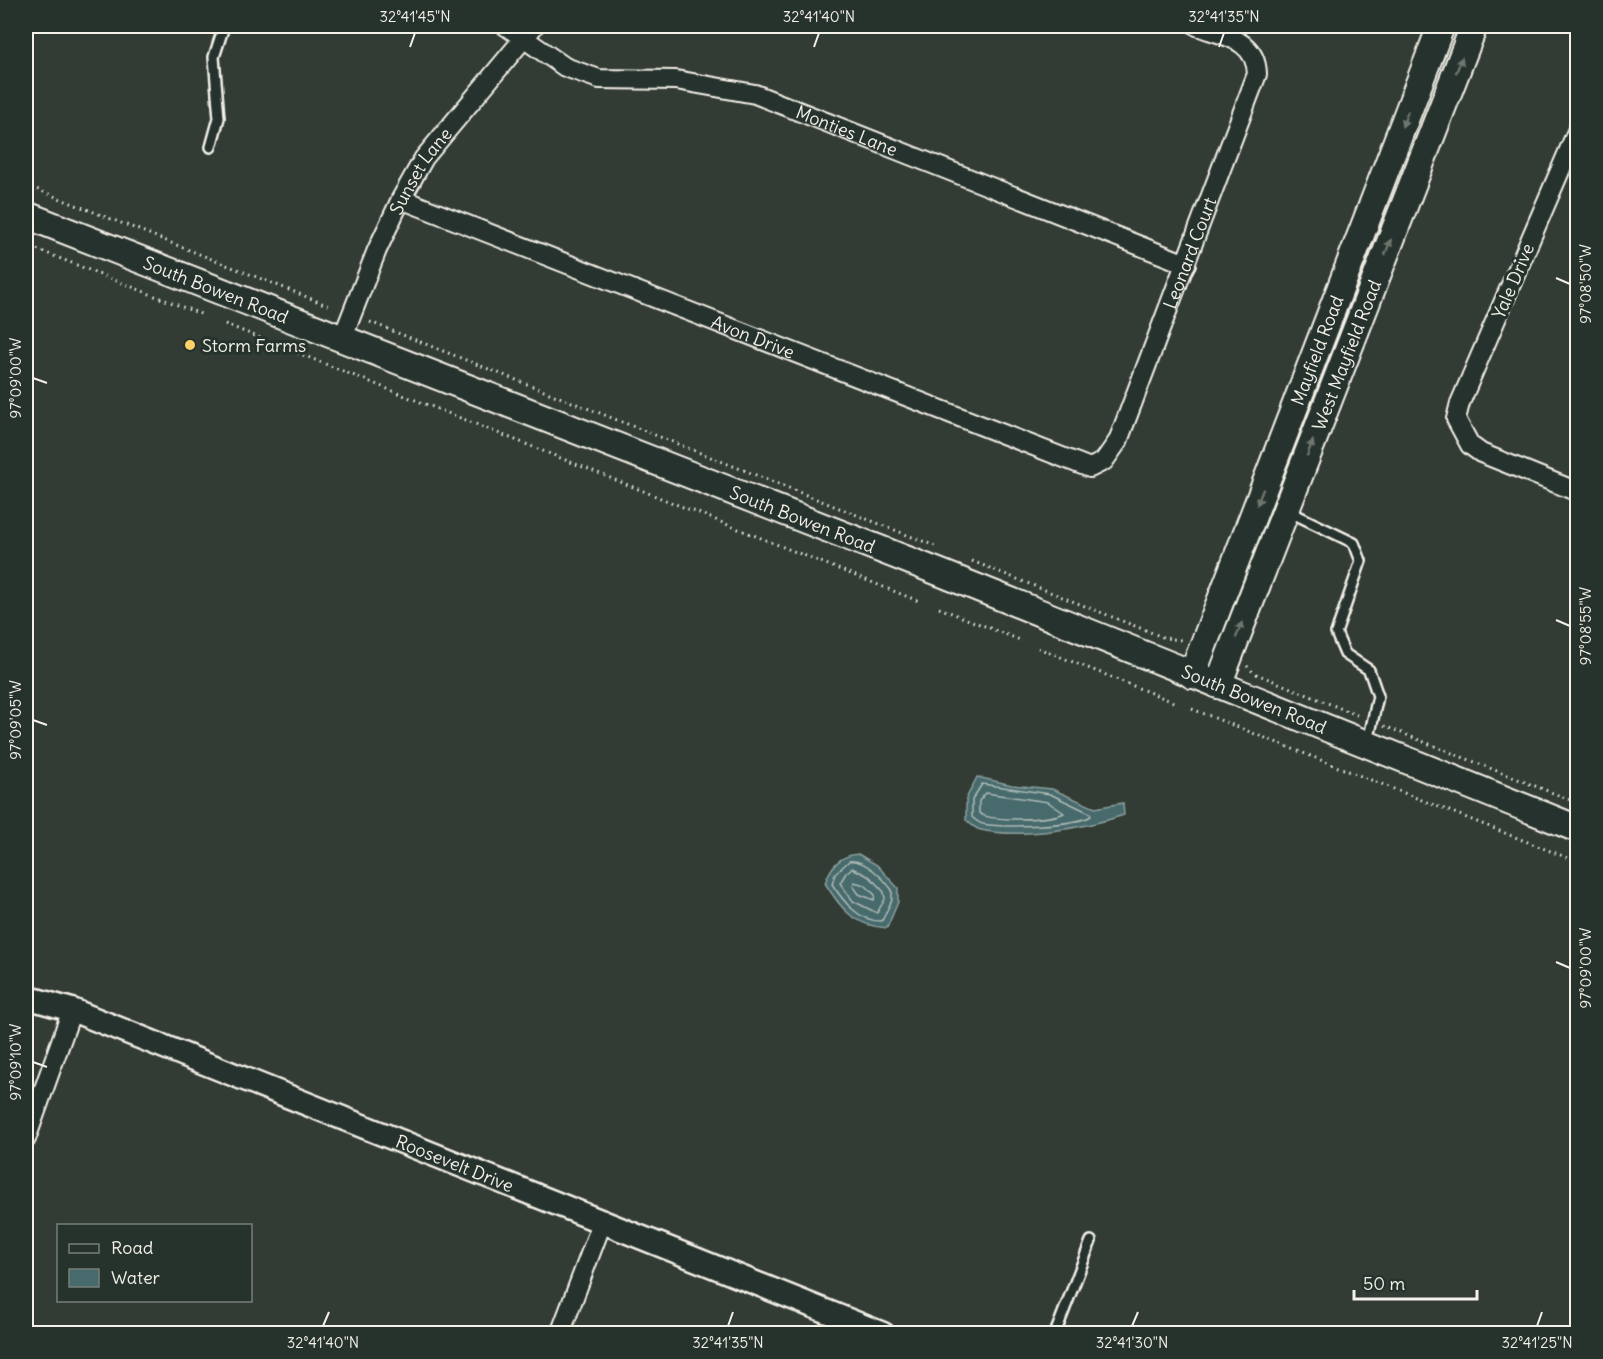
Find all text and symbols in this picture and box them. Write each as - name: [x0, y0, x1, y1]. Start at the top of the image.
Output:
- text: 32°41'45"N: [379, 7, 451, 26]
- text: 32°41'40"N: [783, 7, 855, 26]
- text: 32°41'35"N: [1188, 7, 1260, 26]
- one-way arrow: [1454, 56, 1464, 74]
- street label: Monties Lane: [793, 100, 901, 161]
- one-way arrow: [1400, 111, 1410, 129]
- street label: Sunset Lane: [384, 122, 456, 218]
- street label: Leonard Court: [1158, 194, 1221, 312]
- one-way arrow: [1384, 238, 1393, 256]
- street label: Yale Drive: [1487, 240, 1539, 322]
- text: 97°08'50"W: [1576, 244, 1595, 324]
- street label: South Bowen Road: [140, 251, 292, 328]
- street label: West Mayfield Road: [1307, 276, 1386, 434]
- street label: Mayfield Road: [1285, 292, 1348, 408]
- street label: Avon Drive: [708, 310, 798, 363]
- place label: Storm Farms: [202, 334, 306, 357]
- text: 97°09'00"W: [6, 337, 25, 418]
- marker: Storm Farms: [183, 338, 197, 352]
- one-way arrow: [1305, 439, 1315, 457]
- street label: South Bowen Road: [727, 480, 879, 558]
- one-way arrow: [1255, 489, 1265, 507]
- text: 97°08'55"W: [1576, 586, 1595, 665]
- one-way arrow: [1235, 621, 1244, 639]
- street label: South Bowen Road: [1178, 659, 1330, 738]
- text: 97°09'05"W: [6, 680, 25, 760]
- text: 97°09'00"W: [1576, 927, 1595, 1008]
- text: 97°09'10"W: [6, 1023, 25, 1100]
- street label: Roosevelt Drive: [393, 1129, 517, 1197]
- legend: [57, 1224, 252, 1302]
- text: Road: [111, 1236, 154, 1259]
- scale bar: [1354, 1263, 1477, 1301]
- text: Water: [111, 1266, 161, 1289]
- text: 50 m: [1363, 1272, 1405, 1295]
- text: 32°41'40"N: [287, 1333, 359, 1352]
- text: 32°41'35"N: [692, 1333, 764, 1352]
- text: 32°41'30"N: [1096, 1333, 1168, 1352]
- text: 32°41'25"N: [1501, 1333, 1573, 1352]

